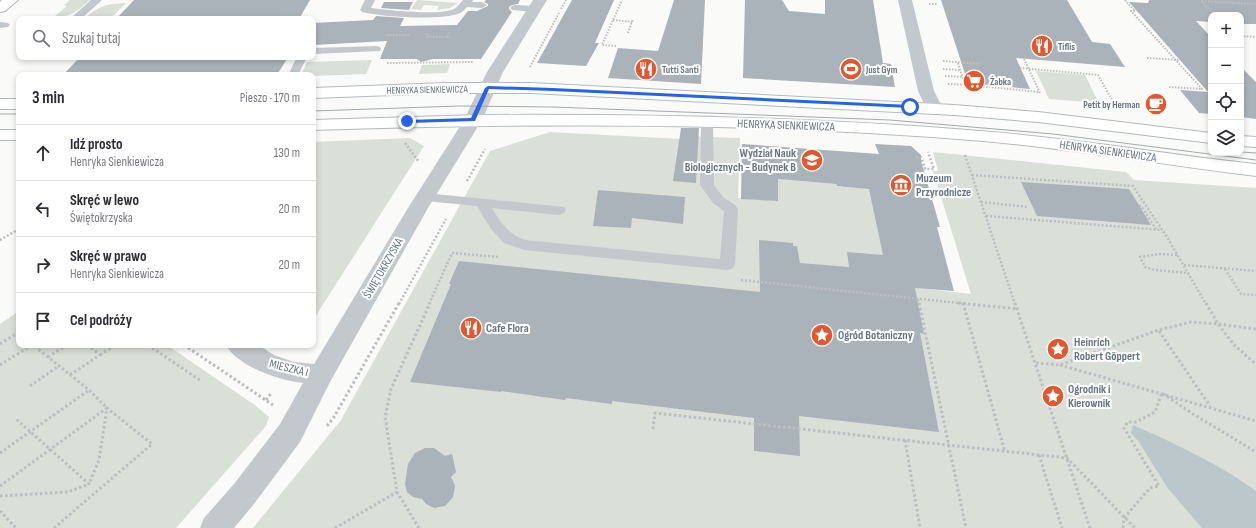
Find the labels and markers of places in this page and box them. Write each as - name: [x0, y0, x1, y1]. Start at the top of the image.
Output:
- restaurant icon: Tiflis: [1029, 33, 1055, 59]
- place label: Tiflis: [1058, 41, 1075, 53]
- restaurant icon: Tutti Santi: [633, 56, 659, 82]
- sports icon: Just Gym: [838, 56, 864, 82]
- place label: Tutti Santi: [662, 64, 699, 76]
- place label: Just Gym: [865, 64, 898, 76]
- supermarket icon: Żabka: [961, 68, 987, 94]
- place label: Żabka: [990, 75, 1011, 88]
- cafe icon: Petit by Herman: [1143, 91, 1169, 117]
- place label: Petit by Herman: [1083, 99, 1140, 111]
- place label: Wydział Nauk Biologicznych - Budynek B: [685, 146, 796, 175]
- school or university icon: Wydział Nauk Biologicznych - Budynek B: [799, 147, 825, 173]
- place label: Muzeum Przyrodnicze: [916, 171, 971, 200]
- museum icon: Muzeum Przyrodnicze: [888, 172, 914, 198]
- restaurant icon: Cafe Flora: [458, 315, 484, 341]
- place label: Cafe Flora: [486, 321, 529, 336]
- place icon: Ogród Botaniczny: [809, 322, 835, 348]
- place label: Ogród Botaniczny: [838, 328, 913, 343]
- place label: Heinrich Robert Göppert: [1074, 335, 1140, 364]
- place icon: Heinrich Robert Göppert: [1045, 336, 1071, 362]
- place label: Ogrodnik i Kierownik: [1068, 382, 1110, 411]
- place icon: Ogrodnik i Kierownik: [1040, 383, 1066, 409]

